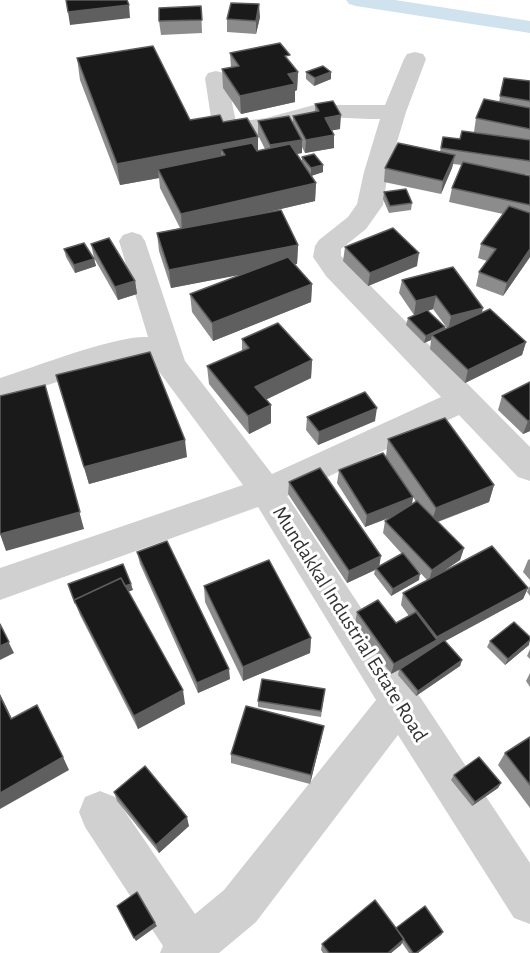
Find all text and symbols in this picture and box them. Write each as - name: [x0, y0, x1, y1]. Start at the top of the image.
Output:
- street label: Mundakkal Industrial Estate Road: [267, 501, 433, 747]

